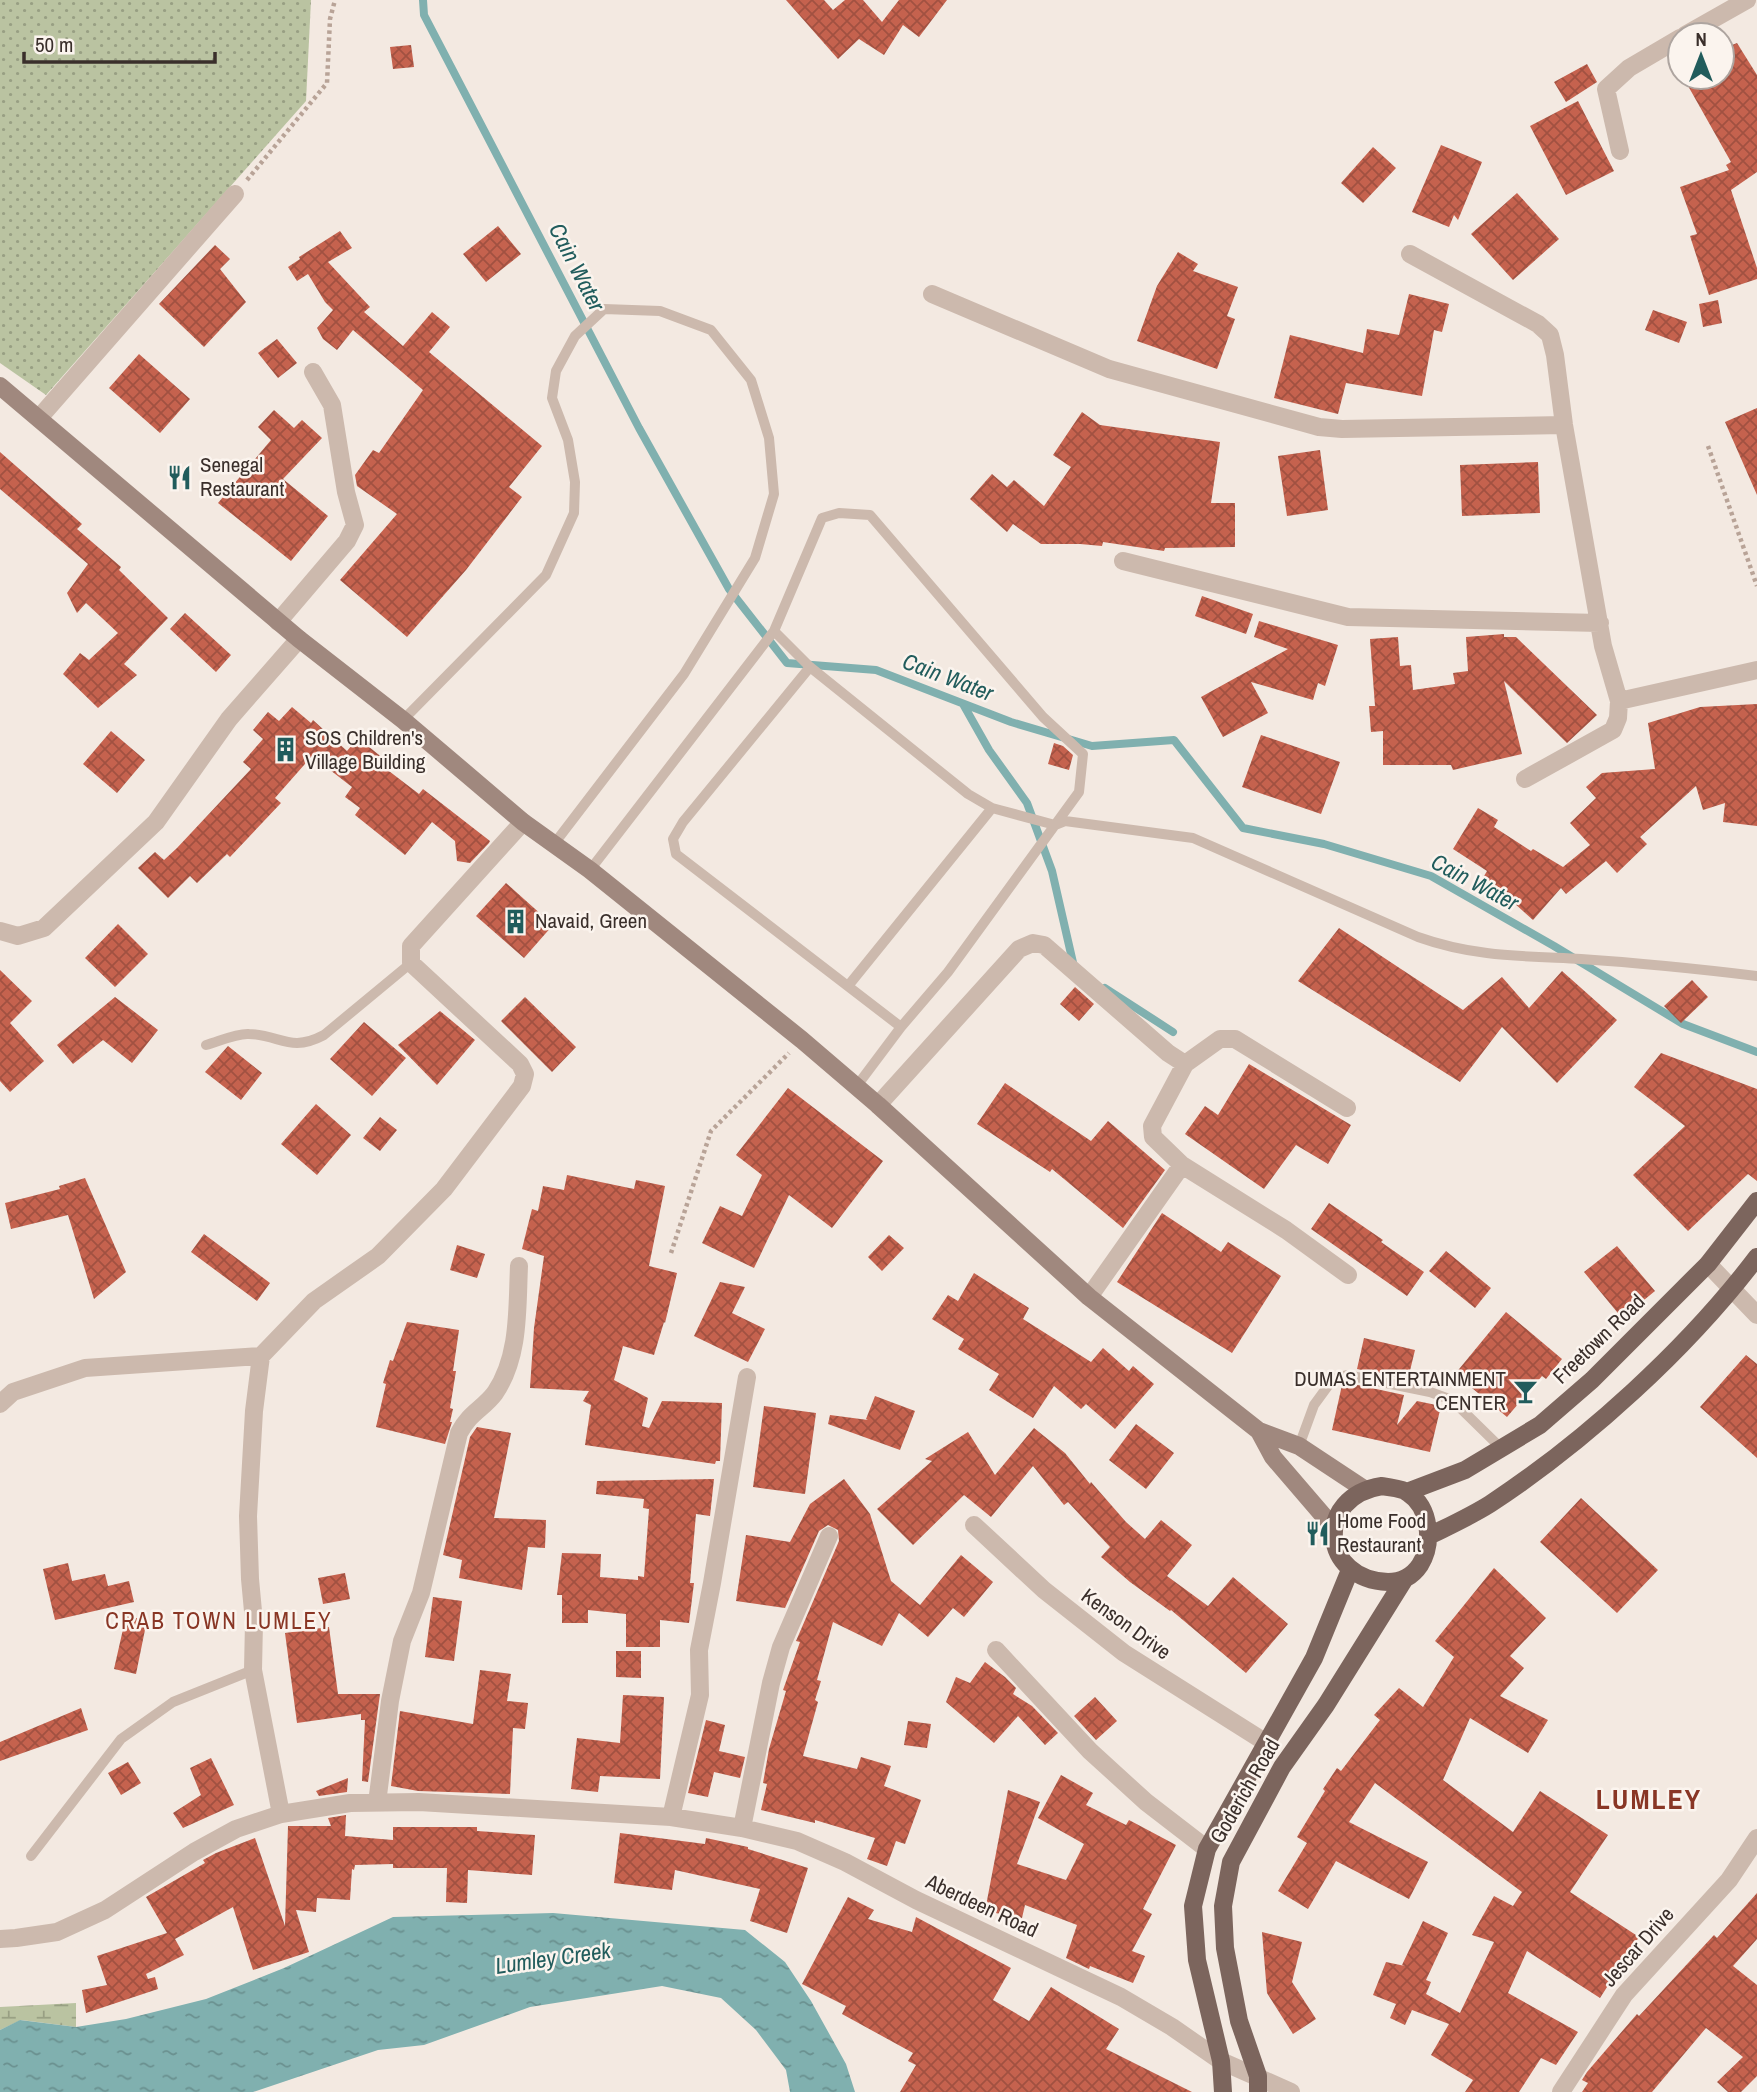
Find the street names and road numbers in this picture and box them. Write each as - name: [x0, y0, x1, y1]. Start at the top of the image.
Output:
- street label: Freetown Road: [1546, 1287, 1651, 1390]
- street label: Kenson Drive: [1076, 1581, 1177, 1666]
- street label: Goderich Road: [1203, 1733, 1286, 1849]
- street label: Aberdeen Road: [921, 1866, 1043, 1944]
- street label: Jescar Drive: [1595, 1901, 1680, 1993]

